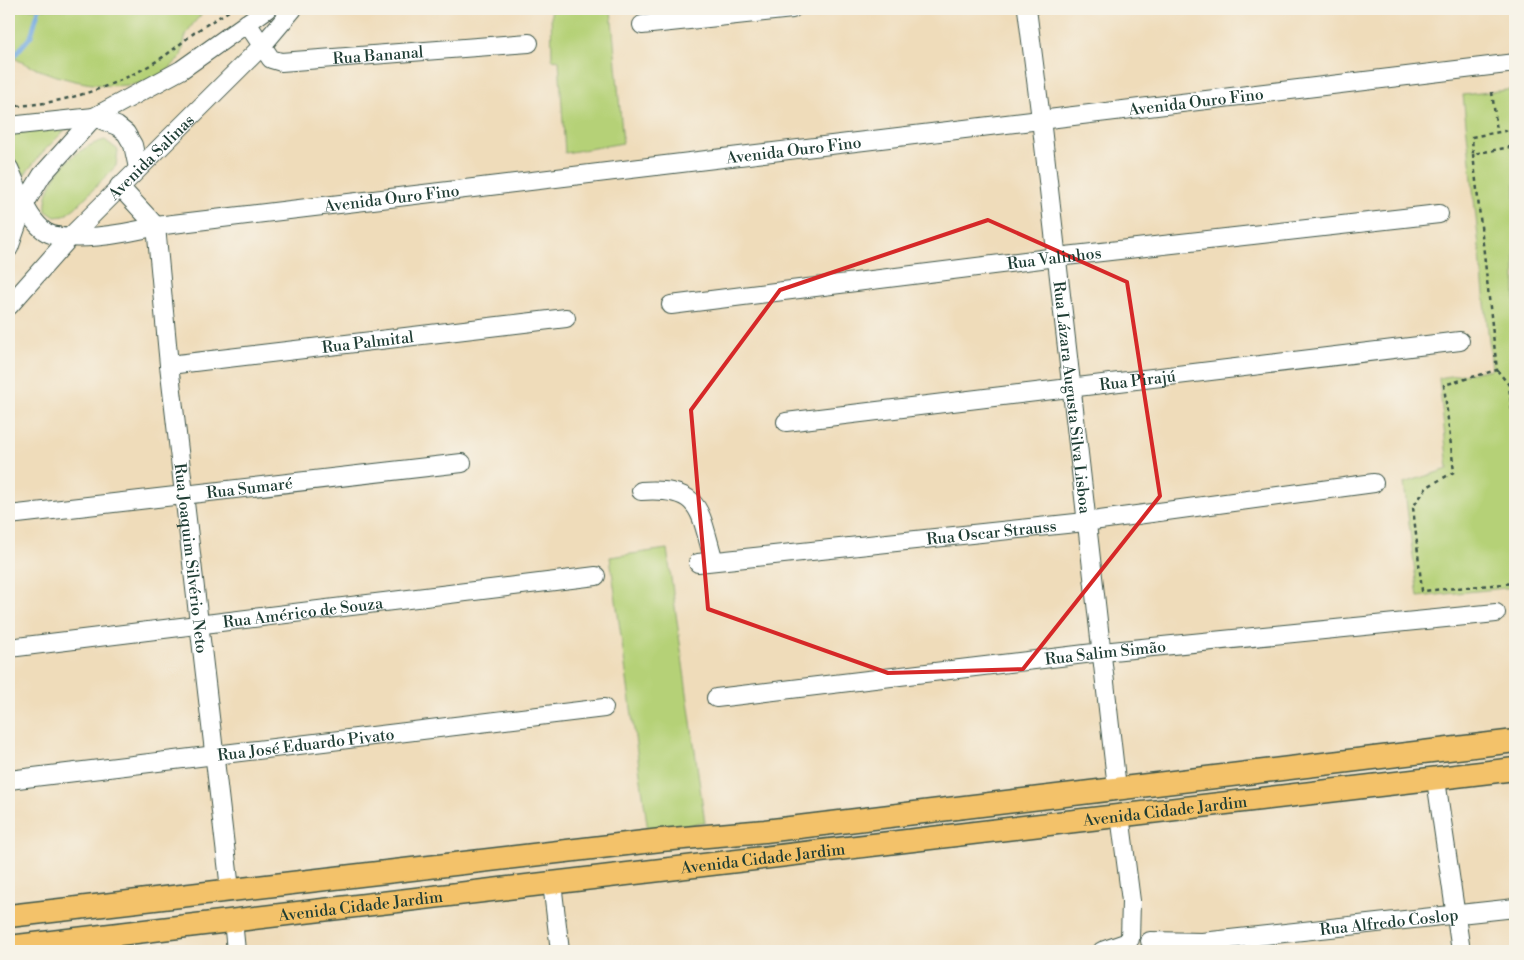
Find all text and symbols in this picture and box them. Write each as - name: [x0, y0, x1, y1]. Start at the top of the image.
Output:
- street label: Rua Bananal: [332, 42, 424, 69]
- street label: Avenida Ouro Fino: [1126, 84, 1265, 120]
- street label: Avenida Salinas: [104, 110, 199, 205]
- street label: Avenida Ouro Fino: [724, 132, 863, 169]
- street label: Avenida Ouro Fino: [322, 181, 460, 217]
- street label: Rua Valinhos: [1006, 243, 1102, 274]
- street label: Rua Lázara Augusta Silva Lisboa: [1048, 280, 1095, 516]
- street label: Rua Palmital: [321, 327, 415, 358]
- street label: Rua Pirajú: [1098, 366, 1177, 395]
- street label: Rua Joaquim Silvério Neto: [169, 462, 211, 654]
- street label: Rua Sumaré: [205, 474, 294, 503]
- street label: Rua Oscar Strauss: [926, 516, 1057, 550]
- street label: Rua Américo de Souza: [222, 593, 385, 633]
- street label: Rua Salim Simão: [1044, 637, 1167, 670]
- street label: Rua José Eduardo Pivato: [216, 724, 396, 766]
- street label: Avenida Cidade Jardim: [1081, 792, 1248, 831]
- street label: Avenida Cidade Jardim: [679, 839, 846, 879]
- street label: Avenida Cidade Jardim: [276, 887, 444, 926]
- street label: Rua Alfredo Coslop: [1319, 905, 1459, 940]

